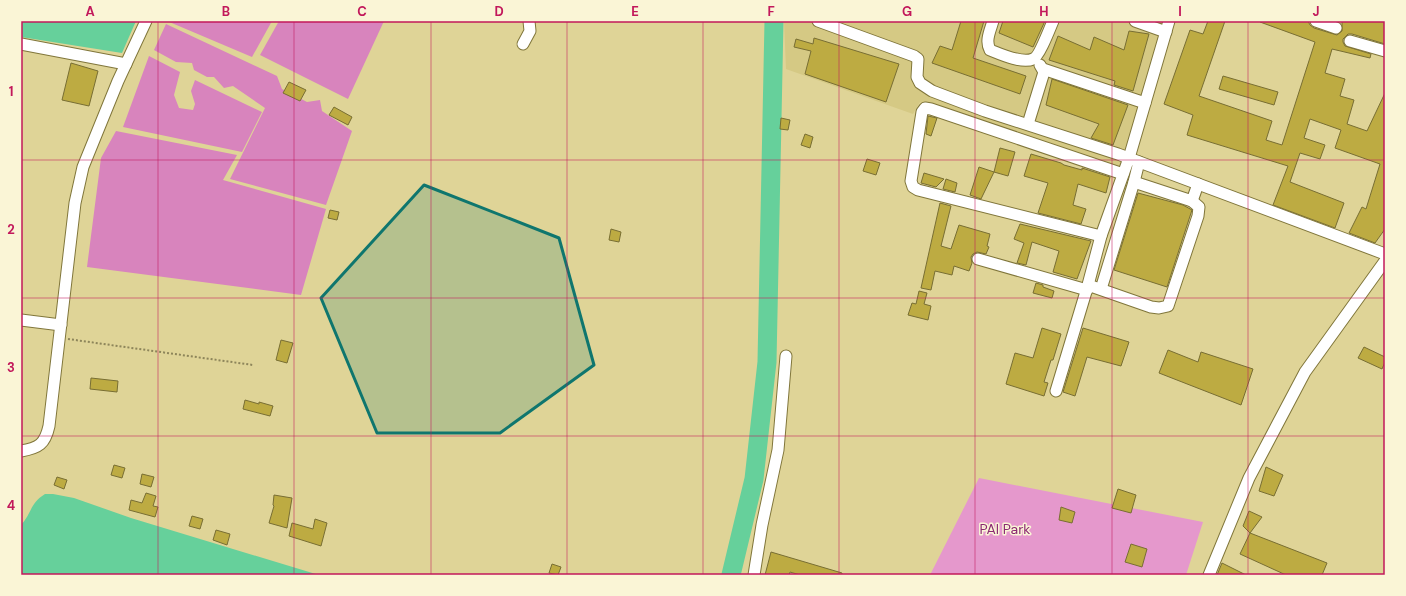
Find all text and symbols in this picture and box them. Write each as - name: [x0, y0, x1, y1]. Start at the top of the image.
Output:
- text: A: [85, 3, 95, 20]
- text: B: [222, 3, 230, 20]
- text: C: [357, 3, 367, 20]
- text: D: [494, 3, 504, 20]
- text: E: [631, 3, 639, 20]
- text: F: [767, 3, 775, 20]
- text: G: [902, 3, 912, 20]
- text: H: [1039, 3, 1049, 20]
- text: I: [1178, 3, 1182, 20]
- text: J: [1312, 3, 1320, 20]
- text: 1: [9, 83, 13, 100]
- text: 2: [7, 221, 15, 238]
- text: 3: [7, 359, 15, 376]
- text: 4: [7, 497, 15, 514]
- park label: PAI Park: [980, 520, 1030, 538]

